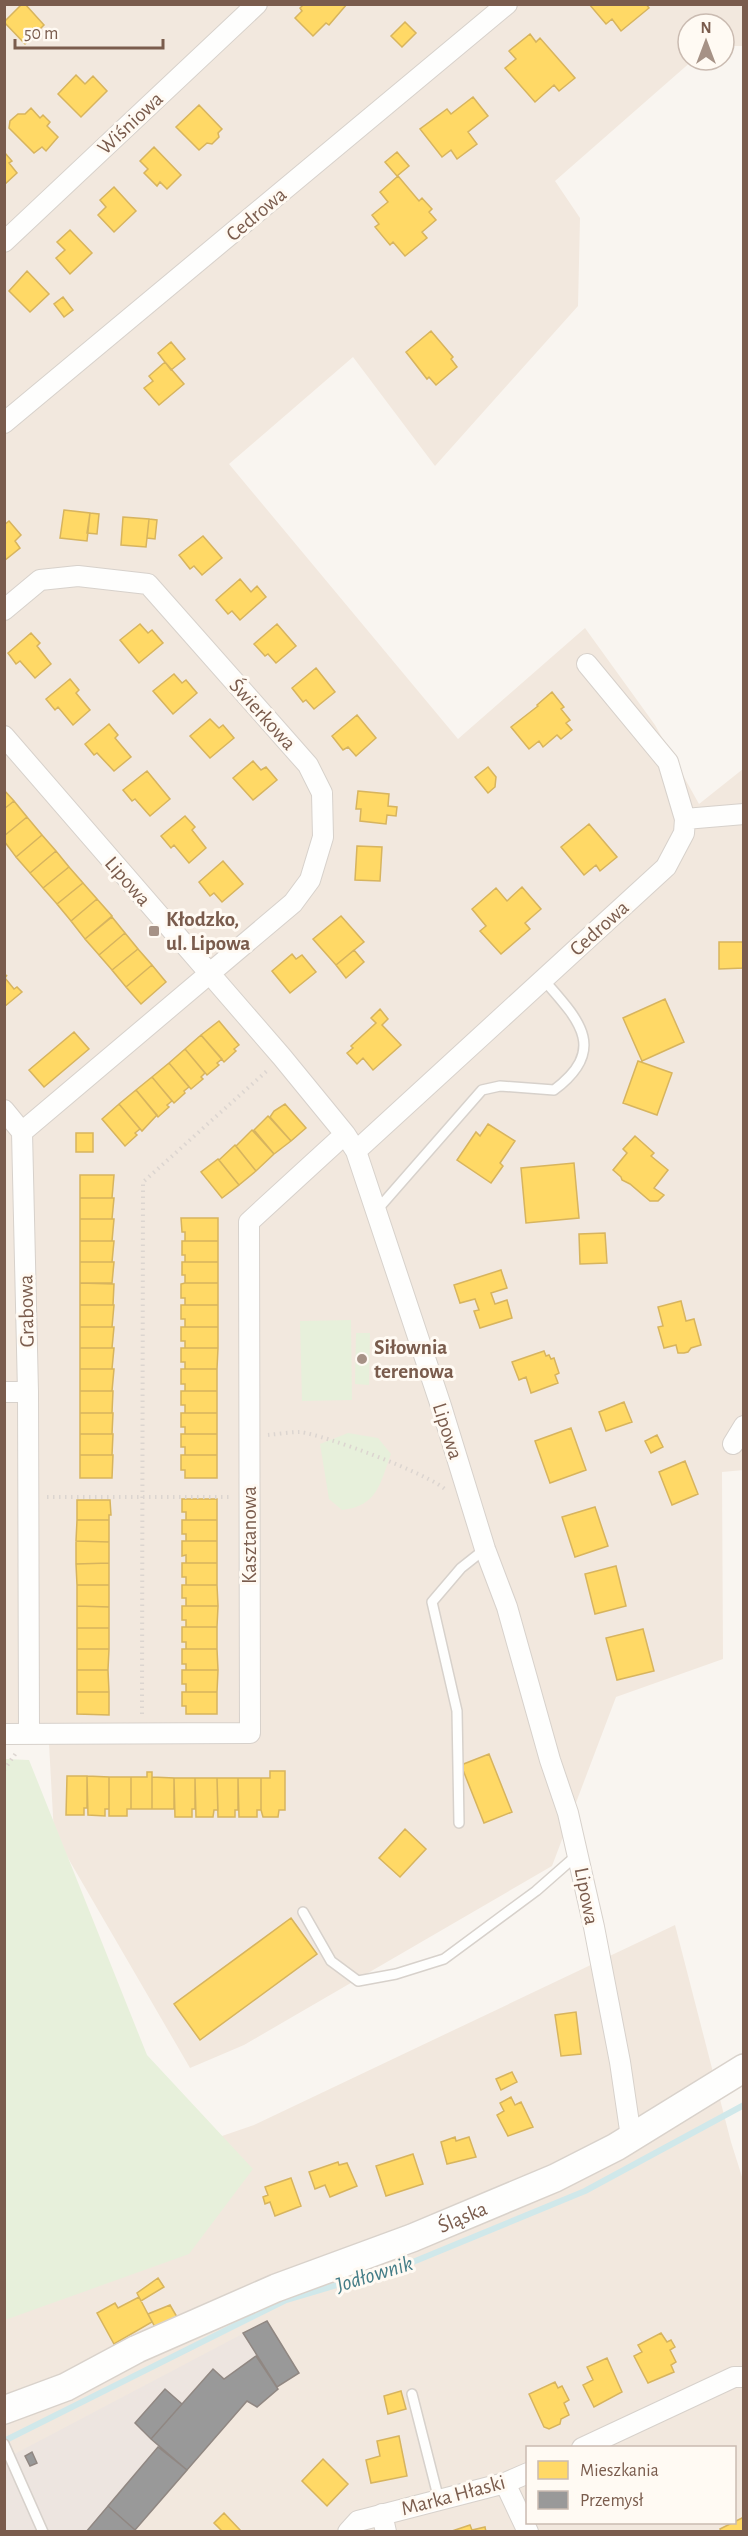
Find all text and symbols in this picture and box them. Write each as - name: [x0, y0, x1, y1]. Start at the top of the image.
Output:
- scale bar: [15, 12, 164, 50]
- north arrow: [676, 12, 736, 72]
- text: N: [700, 20, 712, 36]
- text: 50 m: [24, 25, 58, 43]
- street label: Wiśniowa: [94, 88, 167, 159]
- street label: Cedrowa: [222, 183, 291, 245]
- street label: Świerkowa: [225, 673, 302, 754]
- street label: Lipowa: [101, 853, 155, 910]
- street label: Cedrowa: [566, 896, 633, 960]
- place label: Kłodzko, ul. Lipowa: [166, 909, 250, 954]
- marker: Kłodzko, ul. Lipowa: [147, 924, 161, 938]
- street label: Grabowa: [15, 1274, 38, 1348]
- place label: Siłownia terenowa: [374, 1337, 454, 1382]
- marker: Siłownia terenowa: [355, 1352, 369, 1366]
- street label: Lipowa: [429, 1400, 467, 1462]
- street label: Kasztanowa: [239, 1486, 260, 1584]
- street label: Lipowa: [571, 1866, 602, 1927]
- street label: Śląska: [434, 2198, 491, 2237]
- water label: Jodłownik: [332, 2252, 415, 2296]
- legend: [526, 2446, 736, 2524]
- text: Mieszkania: [580, 2462, 659, 2480]
- street label: Marka Hłaski: [399, 2472, 507, 2519]
- text: Przemysł: [580, 2492, 644, 2510]

